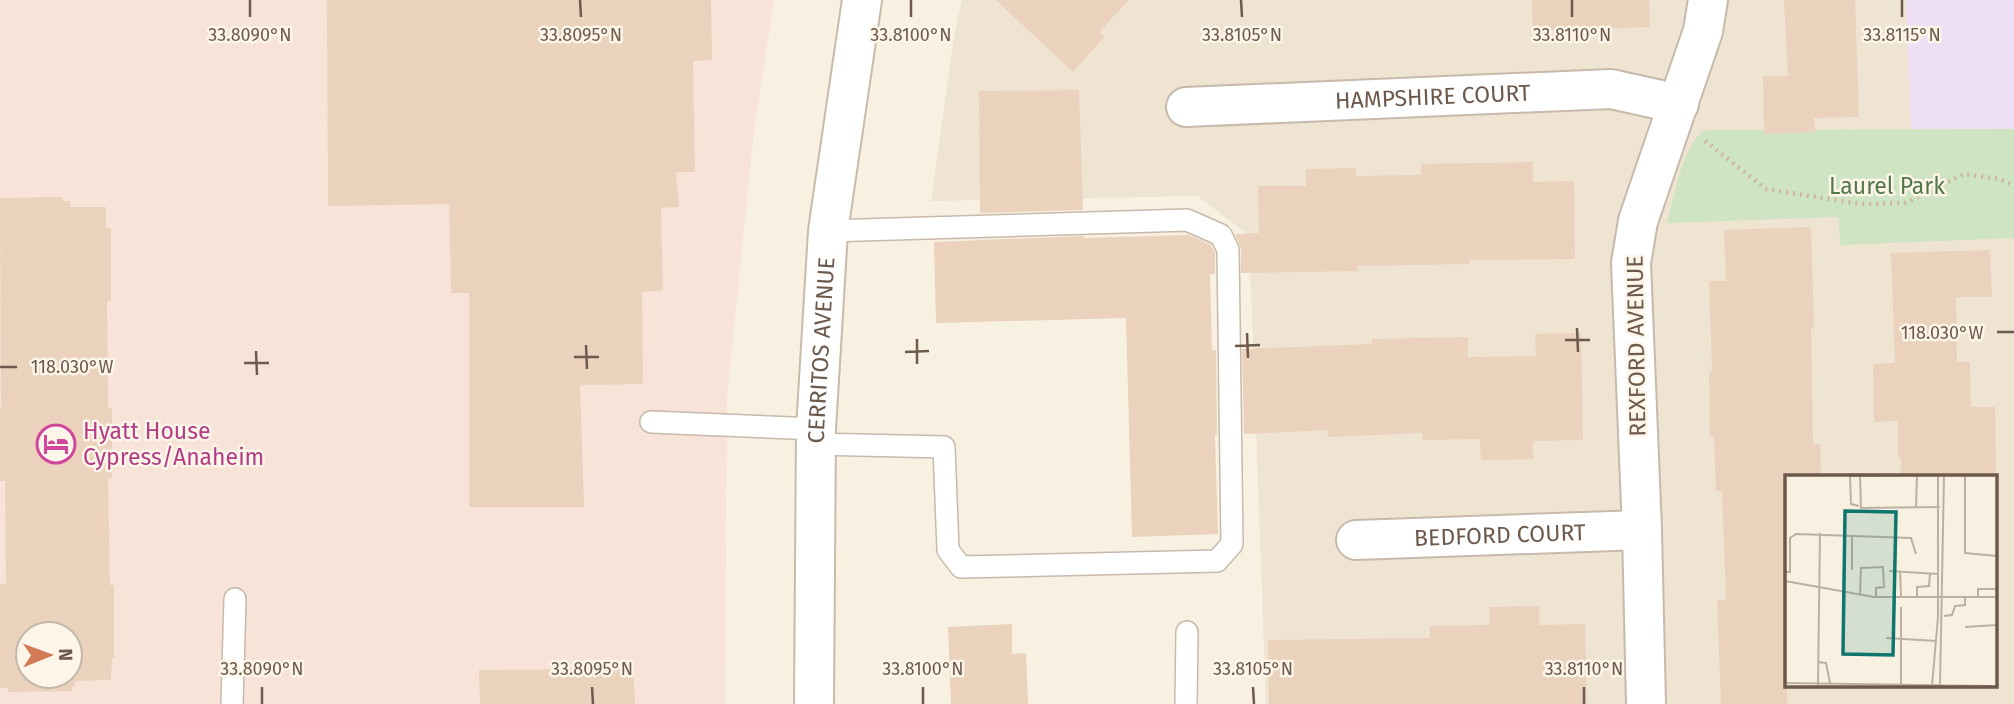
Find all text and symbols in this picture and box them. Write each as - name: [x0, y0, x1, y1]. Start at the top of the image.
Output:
- text: 33.8090°N: [208, 24, 292, 46]
- text: 33.8095°N: [540, 24, 622, 46]
- text: 33.8100°N: [870, 24, 952, 46]
- text: 33.8105°N: [1202, 24, 1282, 46]
- text: 33.8110°N: [1533, 24, 1611, 46]
- text: 33.8115°N: [1863, 24, 1941, 46]
- street label: HAMPSHIRE COURT: [1334, 78, 1531, 115]
- park label: Laurel Park: [1829, 172, 1945, 200]
- street label: REXFORD AVENUE: [1620, 255, 1652, 437]
- street label: CERRITOS AVENUE: [802, 256, 840, 443]
- text: 118.030°W: [1901, 322, 1983, 344]
- text: 118.030°W: [31, 356, 113, 378]
- place label: Hyatt House Cypress/Anaheim: [83, 417, 264, 471]
- hotel icon: Hyatt House Cypress/Anaheim: [35, 423, 77, 465]
- inset map: [1785, 475, 1996, 686]
- street label: BEDFORD COURT: [1414, 518, 1586, 552]
- north arrow: [14, 620, 84, 690]
- text: N: [54, 648, 77, 661]
- text: 33.8090°N: [220, 658, 304, 680]
- text: 33.8095°N: [551, 658, 633, 680]
- text: 33.8100°N: [882, 658, 964, 680]
- text: 33.8105°N: [1213, 658, 1293, 680]
- text: 33.8110°N: [1545, 658, 1623, 680]

